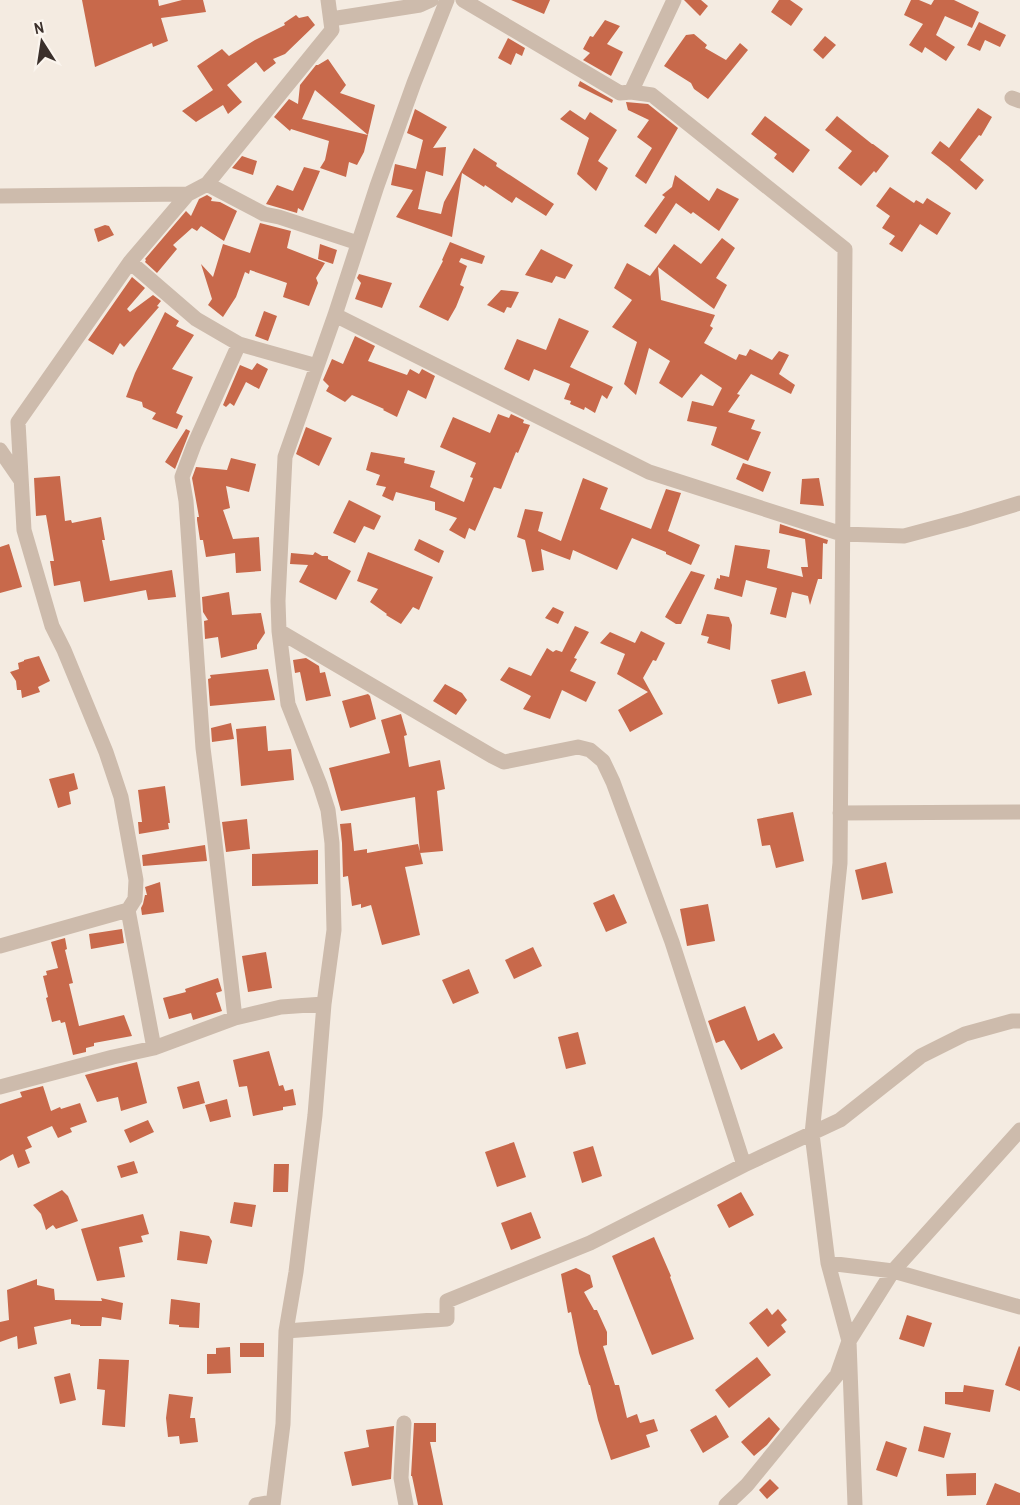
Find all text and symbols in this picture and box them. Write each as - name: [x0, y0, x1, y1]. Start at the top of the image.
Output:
- north arrow: [12, 12, 72, 72]
- text: N: [32, 16, 46, 39]

